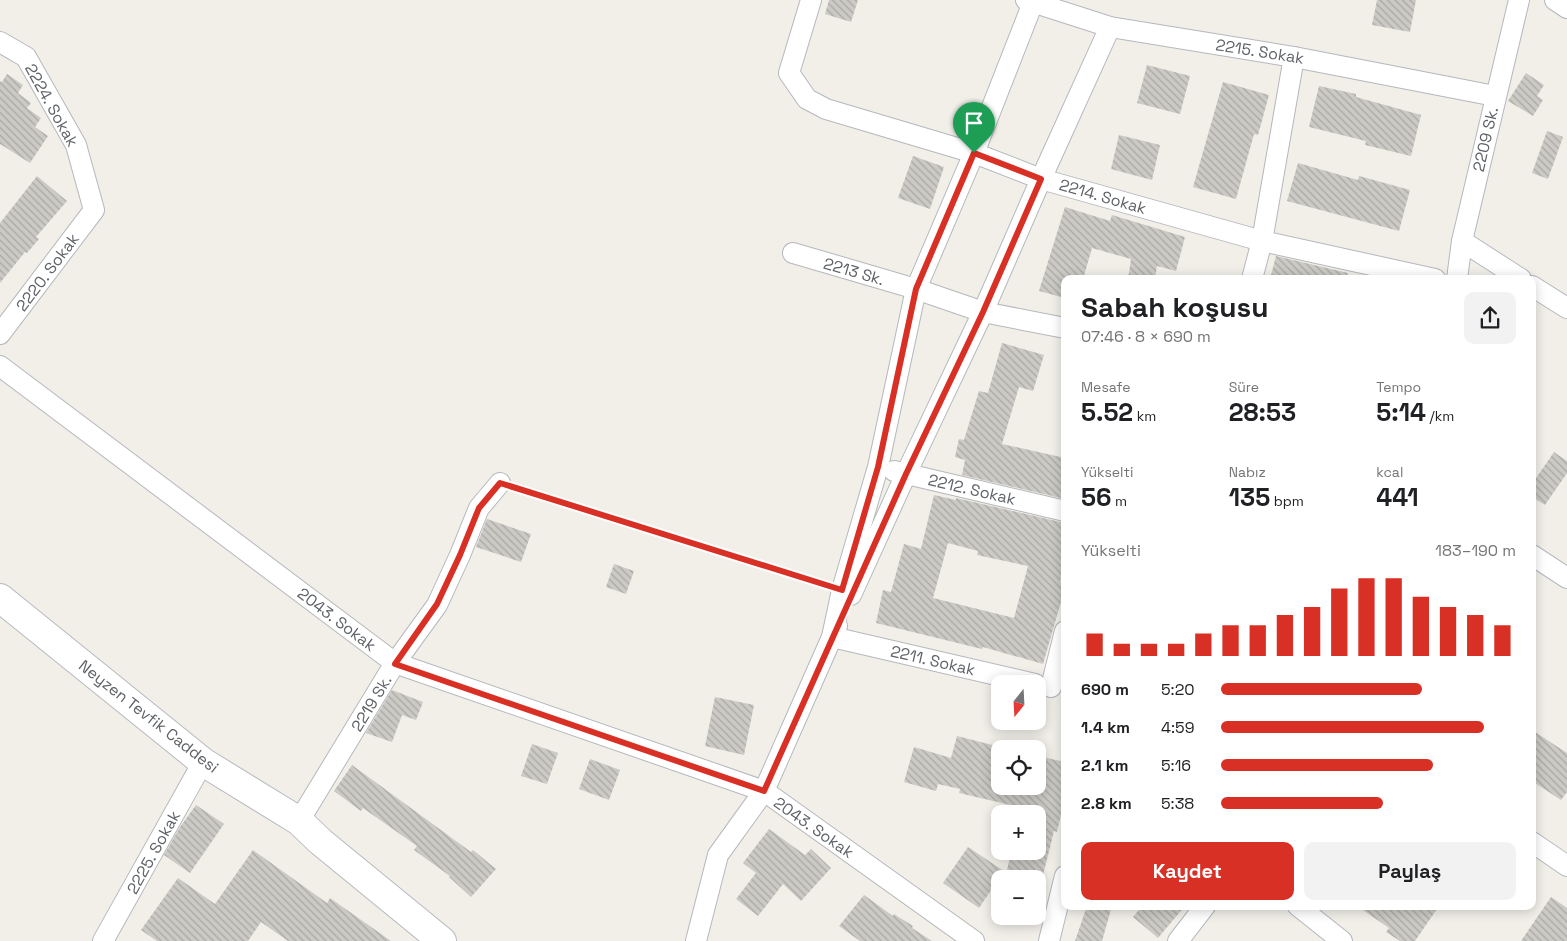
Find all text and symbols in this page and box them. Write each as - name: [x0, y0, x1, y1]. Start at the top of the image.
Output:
- street label: 2215. Sokak: [1214, 34, 1306, 69]
- street label: 2224. Sokak: [20, 60, 83, 151]
- pin: [953, 102, 995, 153]
- street label: 2209 Sk.: [1468, 105, 1503, 174]
- icon: arrive: [960, 109, 988, 137]
- street label: 2214. Sokak: [1057, 174, 1149, 219]
- street label: 2220. Sokak: [11, 229, 84, 316]
- street label: 2213 Sk.: [821, 253, 887, 290]
- text: Sabah koşusu: [1081, 289, 1269, 325]
- button: share: [1464, 292, 1516, 344]
- text: 07:46 · 8 × 690 m: [1081, 326, 1211, 347]
- text: Mesafe: [1081, 378, 1130, 396]
- text: Süre: [1229, 378, 1259, 396]
- text: Tempo: [1376, 378, 1421, 396]
- text: 5.52: [1081, 396, 1133, 428]
- text: 28:53: [1229, 396, 1296, 428]
- text: 5:14: [1376, 396, 1426, 428]
- text: km: [1133, 407, 1156, 425]
- text: /km: [1426, 407, 1454, 425]
- text: Yükselti: [1081, 463, 1133, 481]
- text: Nabız: [1229, 463, 1266, 481]
- text: kcal: [1376, 463, 1403, 481]
- street label: 2212. Sokak: [926, 469, 1018, 510]
- text: 56: [1081, 481, 1111, 513]
- text: 135: [1229, 481, 1270, 513]
- text: 441: [1376, 481, 1418, 513]
- text: m: [1111, 492, 1127, 510]
- text: bpm: [1270, 492, 1304, 510]
- text: Yükselti: [1081, 540, 1141, 561]
- text: 183–190 m: [1435, 540, 1516, 561]
- street label: 2043. Sokak: [293, 583, 381, 656]
- street label: 2211. Sokak: [889, 641, 978, 681]
- street label: Neyzen Tevfik Caddesi: [75, 655, 223, 778]
- street label: 2219 Sk.: [346, 671, 396, 735]
- north arrow: [991, 675, 1046, 730]
- map controls: [991, 675, 1046, 925]
- text: 690 m: [1081, 679, 1129, 700]
- text: 5:20: [1161, 679, 1195, 700]
- text: 1.4 km: [1081, 717, 1130, 738]
- text: 4:59: [1161, 717, 1194, 738]
- button: locate: [991, 740, 1046, 795]
- text: 2.1 km: [1081, 755, 1128, 776]
- text: 5:16: [1161, 755, 1191, 776]
- street label: 2043. Sokak: [770, 792, 858, 863]
- text: 2.8 km: [1081, 793, 1132, 814]
- text: 5:38: [1161, 793, 1194, 814]
- button: +: [991, 805, 1046, 860]
- street label: 2225. Sokak: [122, 807, 185, 898]
- button: Kaydet: [1081, 842, 1294, 900]
- button: Paylaş: [1304, 842, 1516, 900]
- button: −: [991, 870, 1046, 925]

